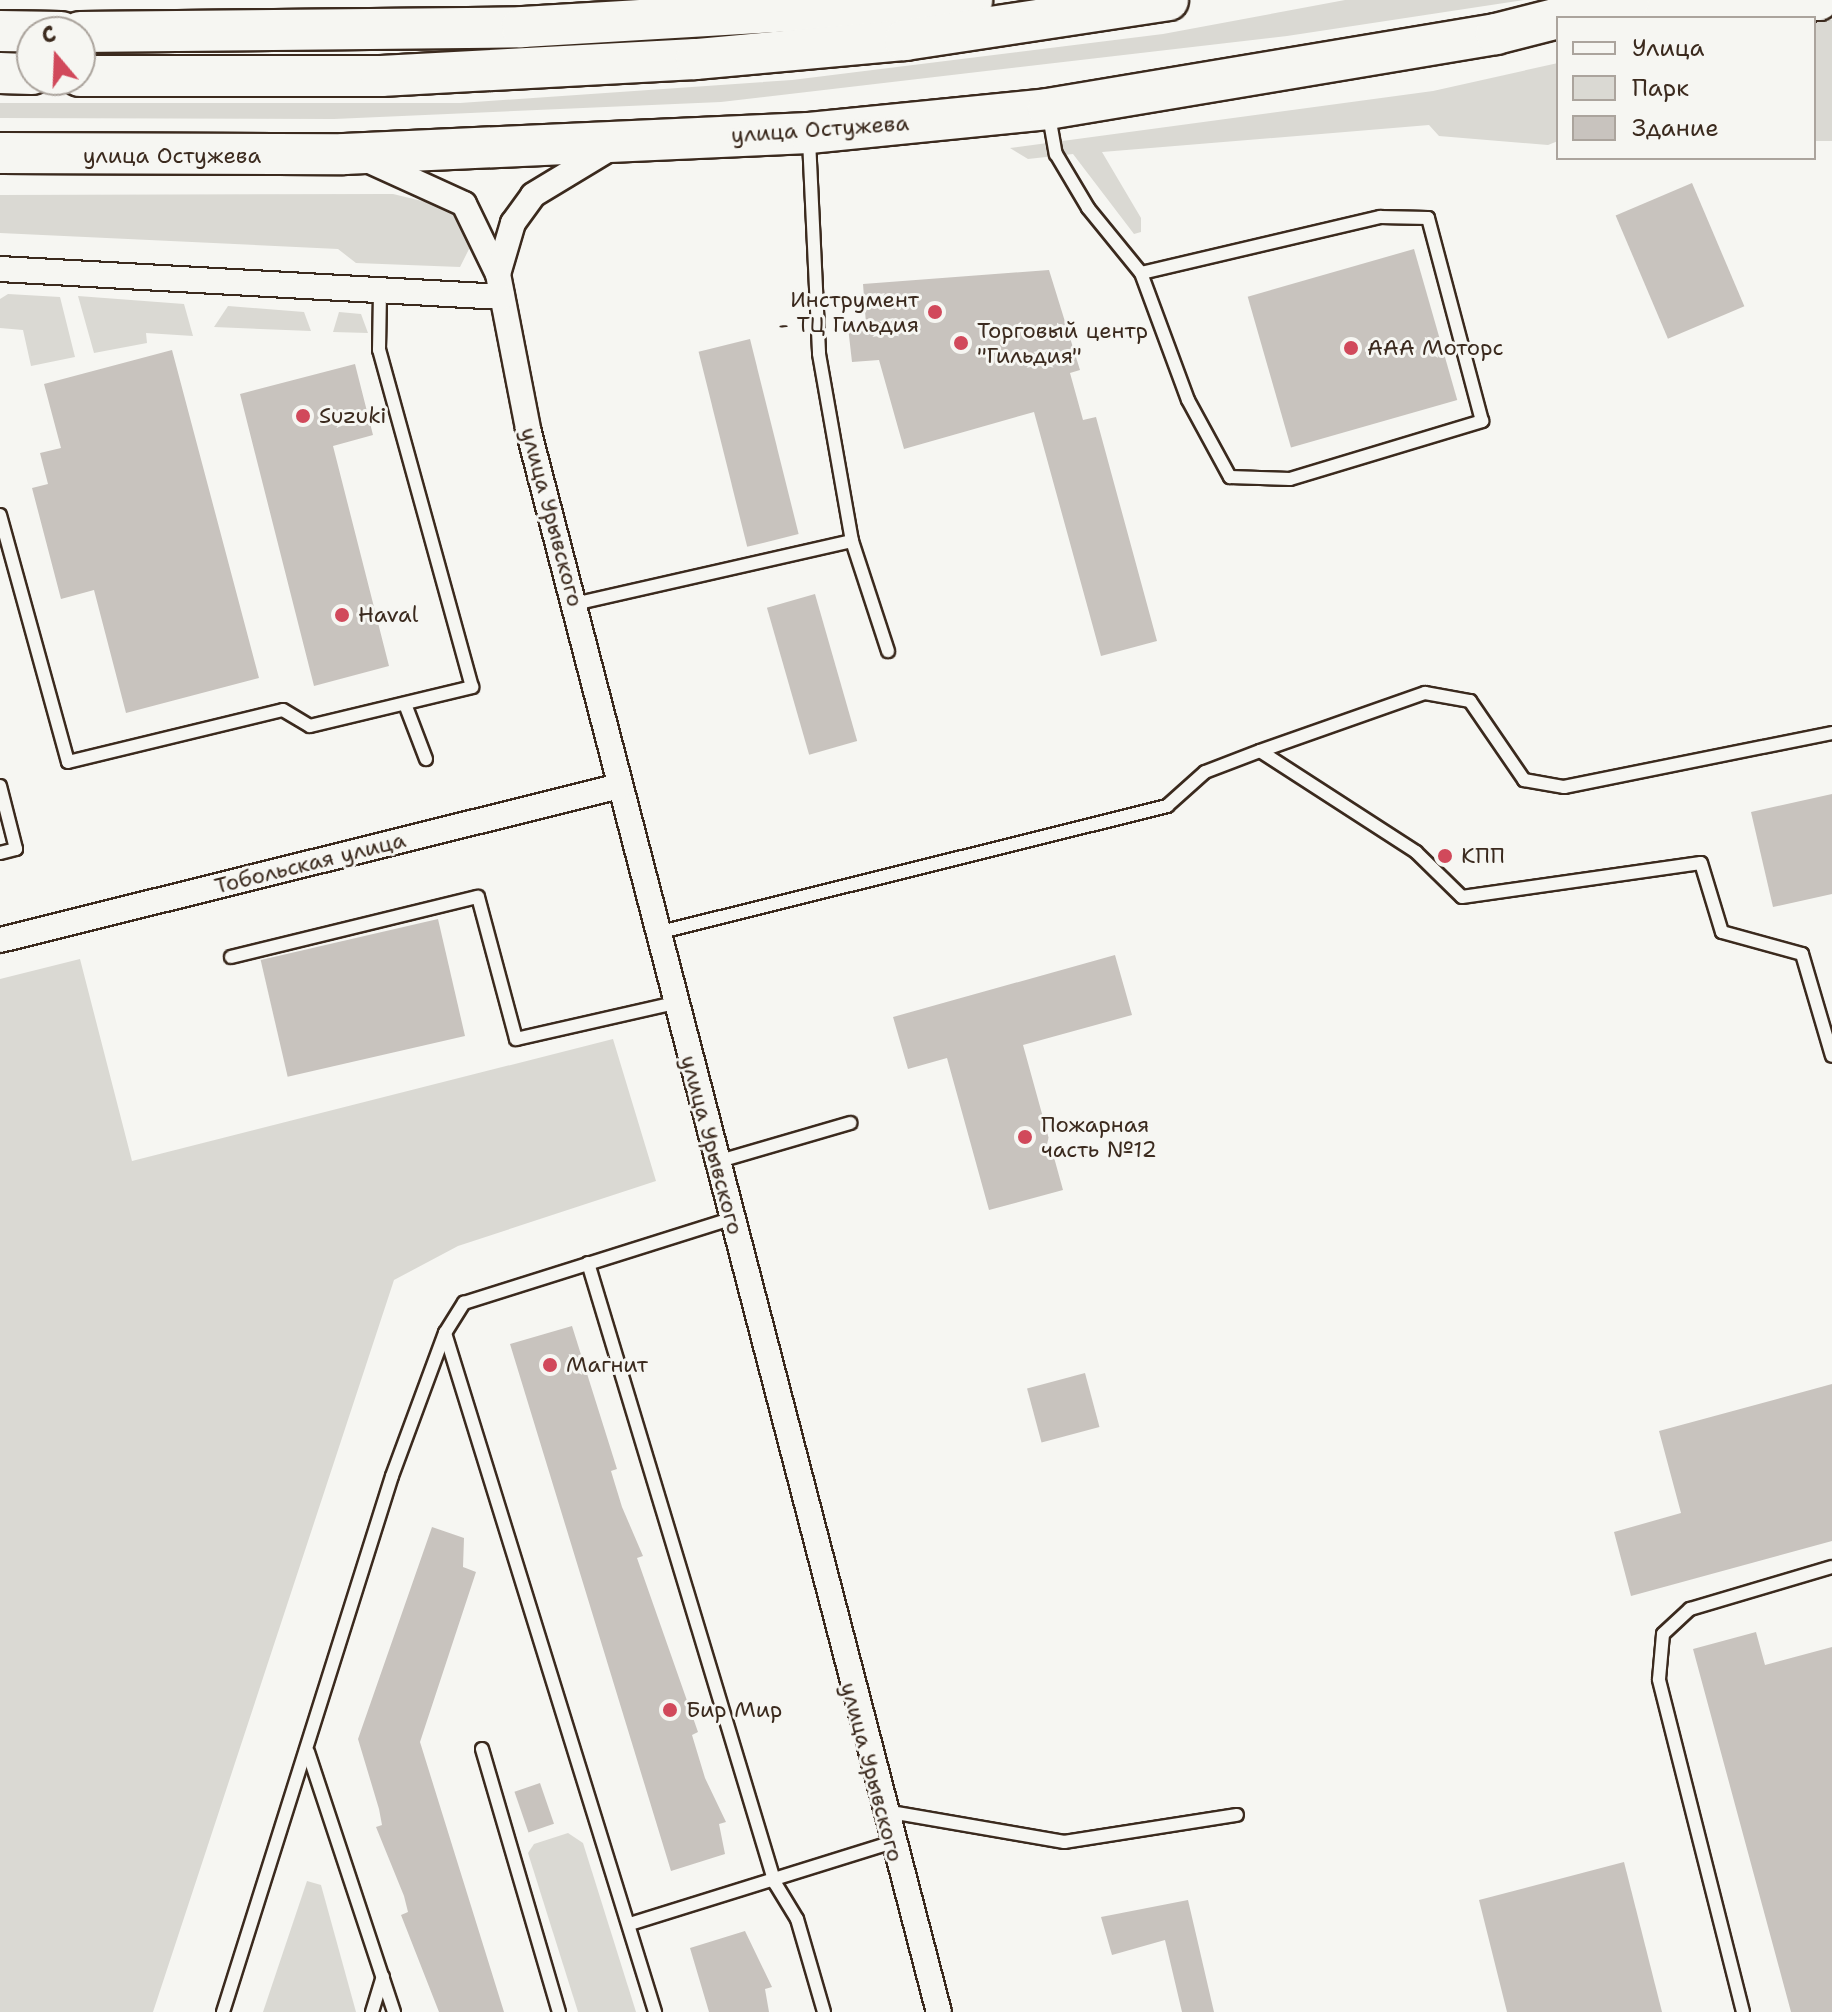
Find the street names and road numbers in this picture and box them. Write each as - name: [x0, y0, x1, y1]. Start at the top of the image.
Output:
- street label: улица Остужева: [730, 110, 910, 148]
- street label: улица Остужева: [83, 143, 261, 169]
- street label: улица Урывского: [515, 424, 589, 610]
- street label: Тобольская улица: [212, 827, 408, 899]
- street label: улица Урывского: [675, 1052, 749, 1238]
- street label: улица Урывского: [835, 1679, 909, 1865]

